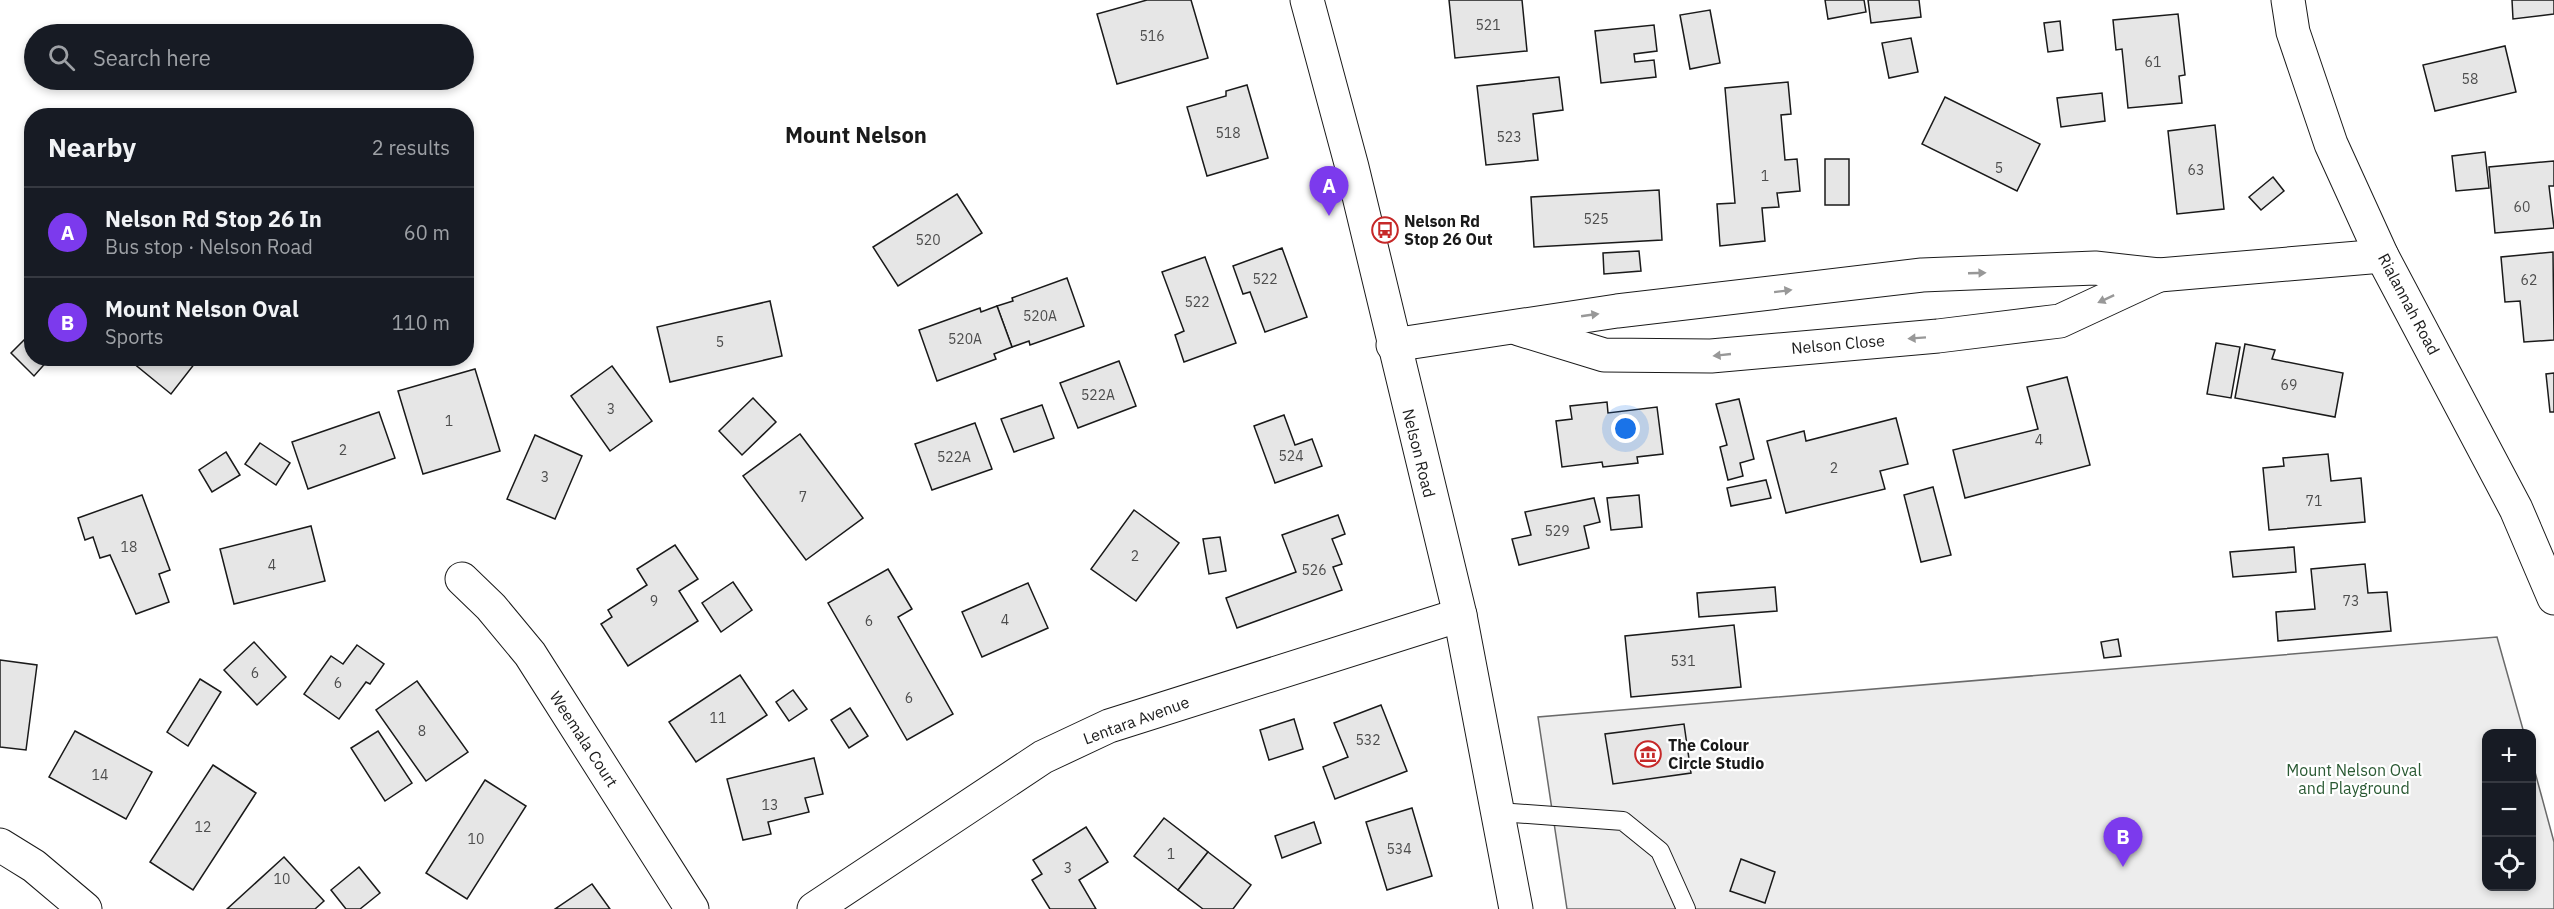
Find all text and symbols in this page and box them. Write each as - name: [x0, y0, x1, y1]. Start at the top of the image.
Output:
- house number: 521: [1475, 16, 1501, 34]
- search box: [24, 24, 474, 90]
- house number: 516: [1139, 27, 1165, 45]
- icon: search: [45, 41, 78, 74]
- text: Search here: [93, 43, 211, 72]
- house number: 61: [2145, 53, 2161, 71]
- house number: 58: [2462, 70, 2478, 88]
- district label: Mount Nelson: [785, 120, 927, 149]
- house number: 518: [1215, 124, 1241, 142]
- house number: 523: [1496, 128, 1522, 146]
- text: Nearby: [48, 130, 136, 164]
- text: 2 results: [372, 134, 450, 161]
- house number: 5: [1995, 159, 2003, 177]
- house number: 63: [2188, 161, 2204, 179]
- pin: A: [1310, 166, 1348, 216]
- house number: 1: [1761, 167, 1769, 185]
- house number: 60: [2514, 198, 2530, 216]
- text: Nelson Rd Stop 26 In: [105, 204, 322, 233]
- house number: 525: [1583, 210, 1609, 228]
- place label: Nelson Rd Stop 26 Out: [1404, 211, 1493, 249]
- bus stop icon: Nelson Rd Stop 26 Out: [1370, 215, 1400, 245]
- text: A: [61, 219, 74, 246]
- text: 60 m: [404, 219, 450, 246]
- house number: 520: [915, 231, 941, 249]
- text: Bus stop · Nelson Road: [105, 233, 313, 260]
- street label: Rialannah Road: [2374, 250, 2444, 358]
- one-way arrow: [1968, 268, 1987, 277]
- house number: 522: [1252, 270, 1278, 288]
- house number: 62: [2521, 271, 2537, 289]
- one-way arrow: [1774, 287, 1793, 296]
- house number: 522: [1184, 293, 1210, 311]
- text: Mount Nelson Oval: [105, 294, 299, 323]
- one-way arrow: [2097, 295, 2114, 304]
- house number: 520A: [1023, 307, 1057, 325]
- text: B: [61, 309, 74, 336]
- text: 110 m: [392, 309, 450, 336]
- one-way arrow: [1580, 311, 1599, 320]
- text: Sports: [105, 323, 164, 350]
- house number: 520A: [948, 330, 982, 348]
- street label: Nelson Close: [1790, 330, 1886, 358]
- house number: 5: [716, 333, 724, 351]
- one-way arrow: [1907, 333, 1926, 342]
- one-way arrow: [1713, 350, 1732, 360]
- house number: 69: [2281, 376, 2297, 394]
- house number: 522A: [1081, 386, 1115, 404]
- house number: 3: [607, 400, 615, 418]
- street label: Nelson Road: [1398, 407, 1440, 499]
- house number: 1: [445, 412, 453, 430]
- your location: [1611, 414, 1640, 443]
- house number: 4: [2035, 431, 2043, 449]
- house number: 2: [339, 441, 347, 459]
- house number: 524: [1278, 447, 1304, 465]
- house number: 522A: [937, 448, 971, 466]
- house number: 2: [1830, 459, 1838, 477]
- house number: 3: [541, 468, 549, 486]
- house number: 7: [799, 488, 807, 506]
- house number: 71: [2306, 492, 2322, 510]
- house number: 529: [1544, 522, 1570, 540]
- house number: 18: [121, 538, 137, 556]
- house number: 2: [1131, 547, 1139, 565]
- house number: 4: [268, 556, 276, 574]
- house number: 526: [1301, 561, 1327, 579]
- house number: 9: [650, 592, 658, 610]
- house number: 73: [2343, 592, 2359, 610]
- house number: 4: [1001, 611, 1009, 629]
- house number: 6: [865, 612, 873, 630]
- house number: 531: [1670, 652, 1696, 670]
- house number: 6: [251, 664, 259, 682]
- house number: 6: [334, 674, 342, 692]
- street label: Weemala Court: [546, 687, 622, 791]
- house number: 6: [905, 689, 913, 707]
- street label: Lentara Avenue: [1080, 691, 1192, 748]
- house number: 11: [710, 709, 726, 727]
- house number: 8: [418, 722, 426, 740]
- map controls: [2482, 729, 2536, 891]
- button: +: [2482, 729, 2536, 783]
- house number: 532: [1355, 731, 1381, 749]
- place label: The Colour Circle Studio: [1668, 735, 1764, 773]
- museum icon: The Colour Circle Studio: [1633, 739, 1663, 769]
- park label: Mount Nelson Oval and Playground: [2286, 760, 2422, 798]
- house number: 14: [92, 766, 108, 784]
- button: −: [2482, 783, 2536, 837]
- house number: 13: [762, 796, 778, 814]
- house number: 12: [195, 818, 211, 836]
- pin: B: [2104, 818, 2142, 867]
- house number: 10: [468, 830, 484, 848]
- button: locate: [2482, 837, 2536, 891]
- house number: 534: [1386, 840, 1412, 858]
- house number: 1: [1167, 845, 1175, 863]
- house number: 3: [1064, 859, 1072, 877]
- house number: 10: [274, 870, 290, 888]

